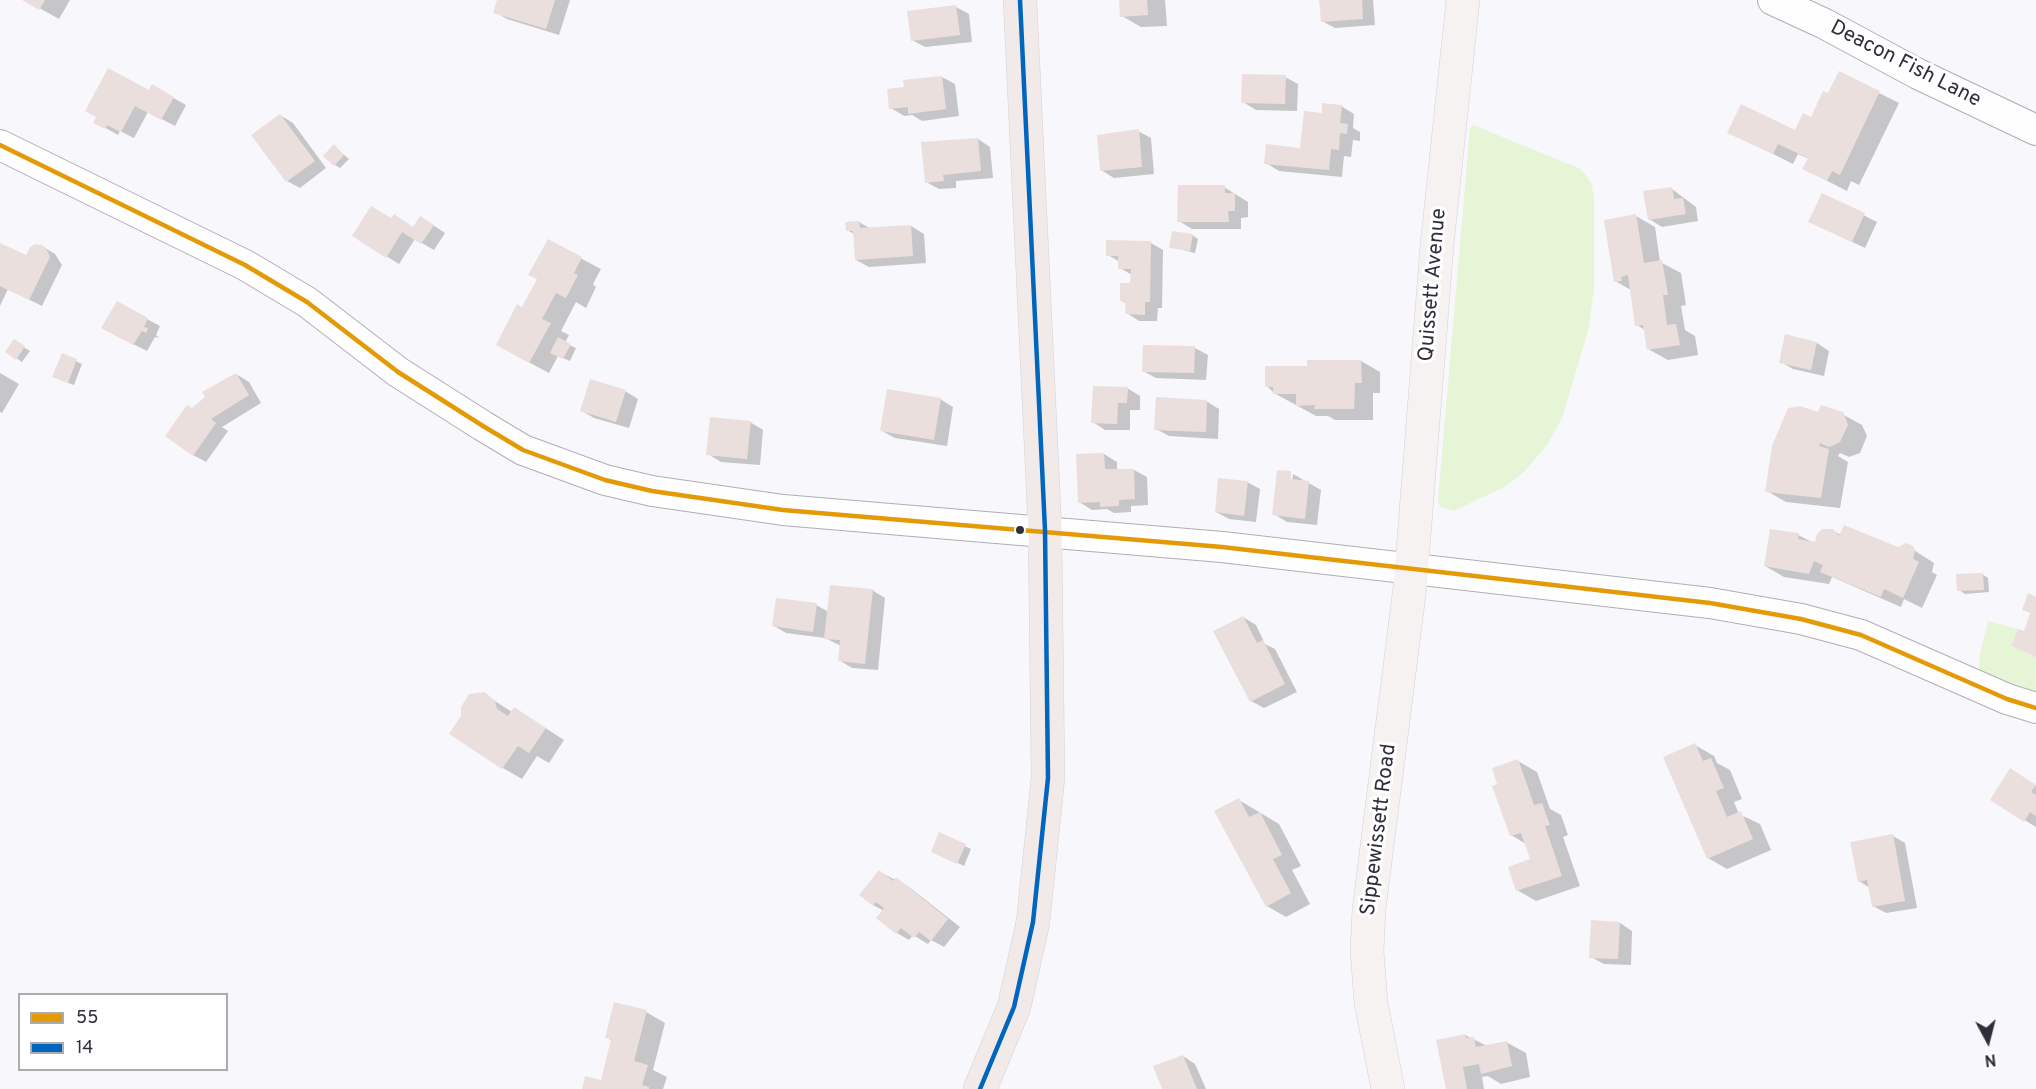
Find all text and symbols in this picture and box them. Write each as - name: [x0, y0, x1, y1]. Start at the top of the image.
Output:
- street label: Deacon Fish Lane: [1825, 16, 1985, 114]
- street label: Quissett Avenue: [1415, 207, 1453, 363]
- unlabelled marker: [1014, 524, 1026, 536]
- street label: Sippewissett Road: [1357, 743, 1403, 917]
- legend: [18, 993, 228, 1071]
- text: 55: [76, 1007, 98, 1030]
- north arrow: [1958, 1011, 2018, 1071]
- text: 14: [76, 1037, 94, 1060]
- text: N: [1983, 1048, 1997, 1069]

